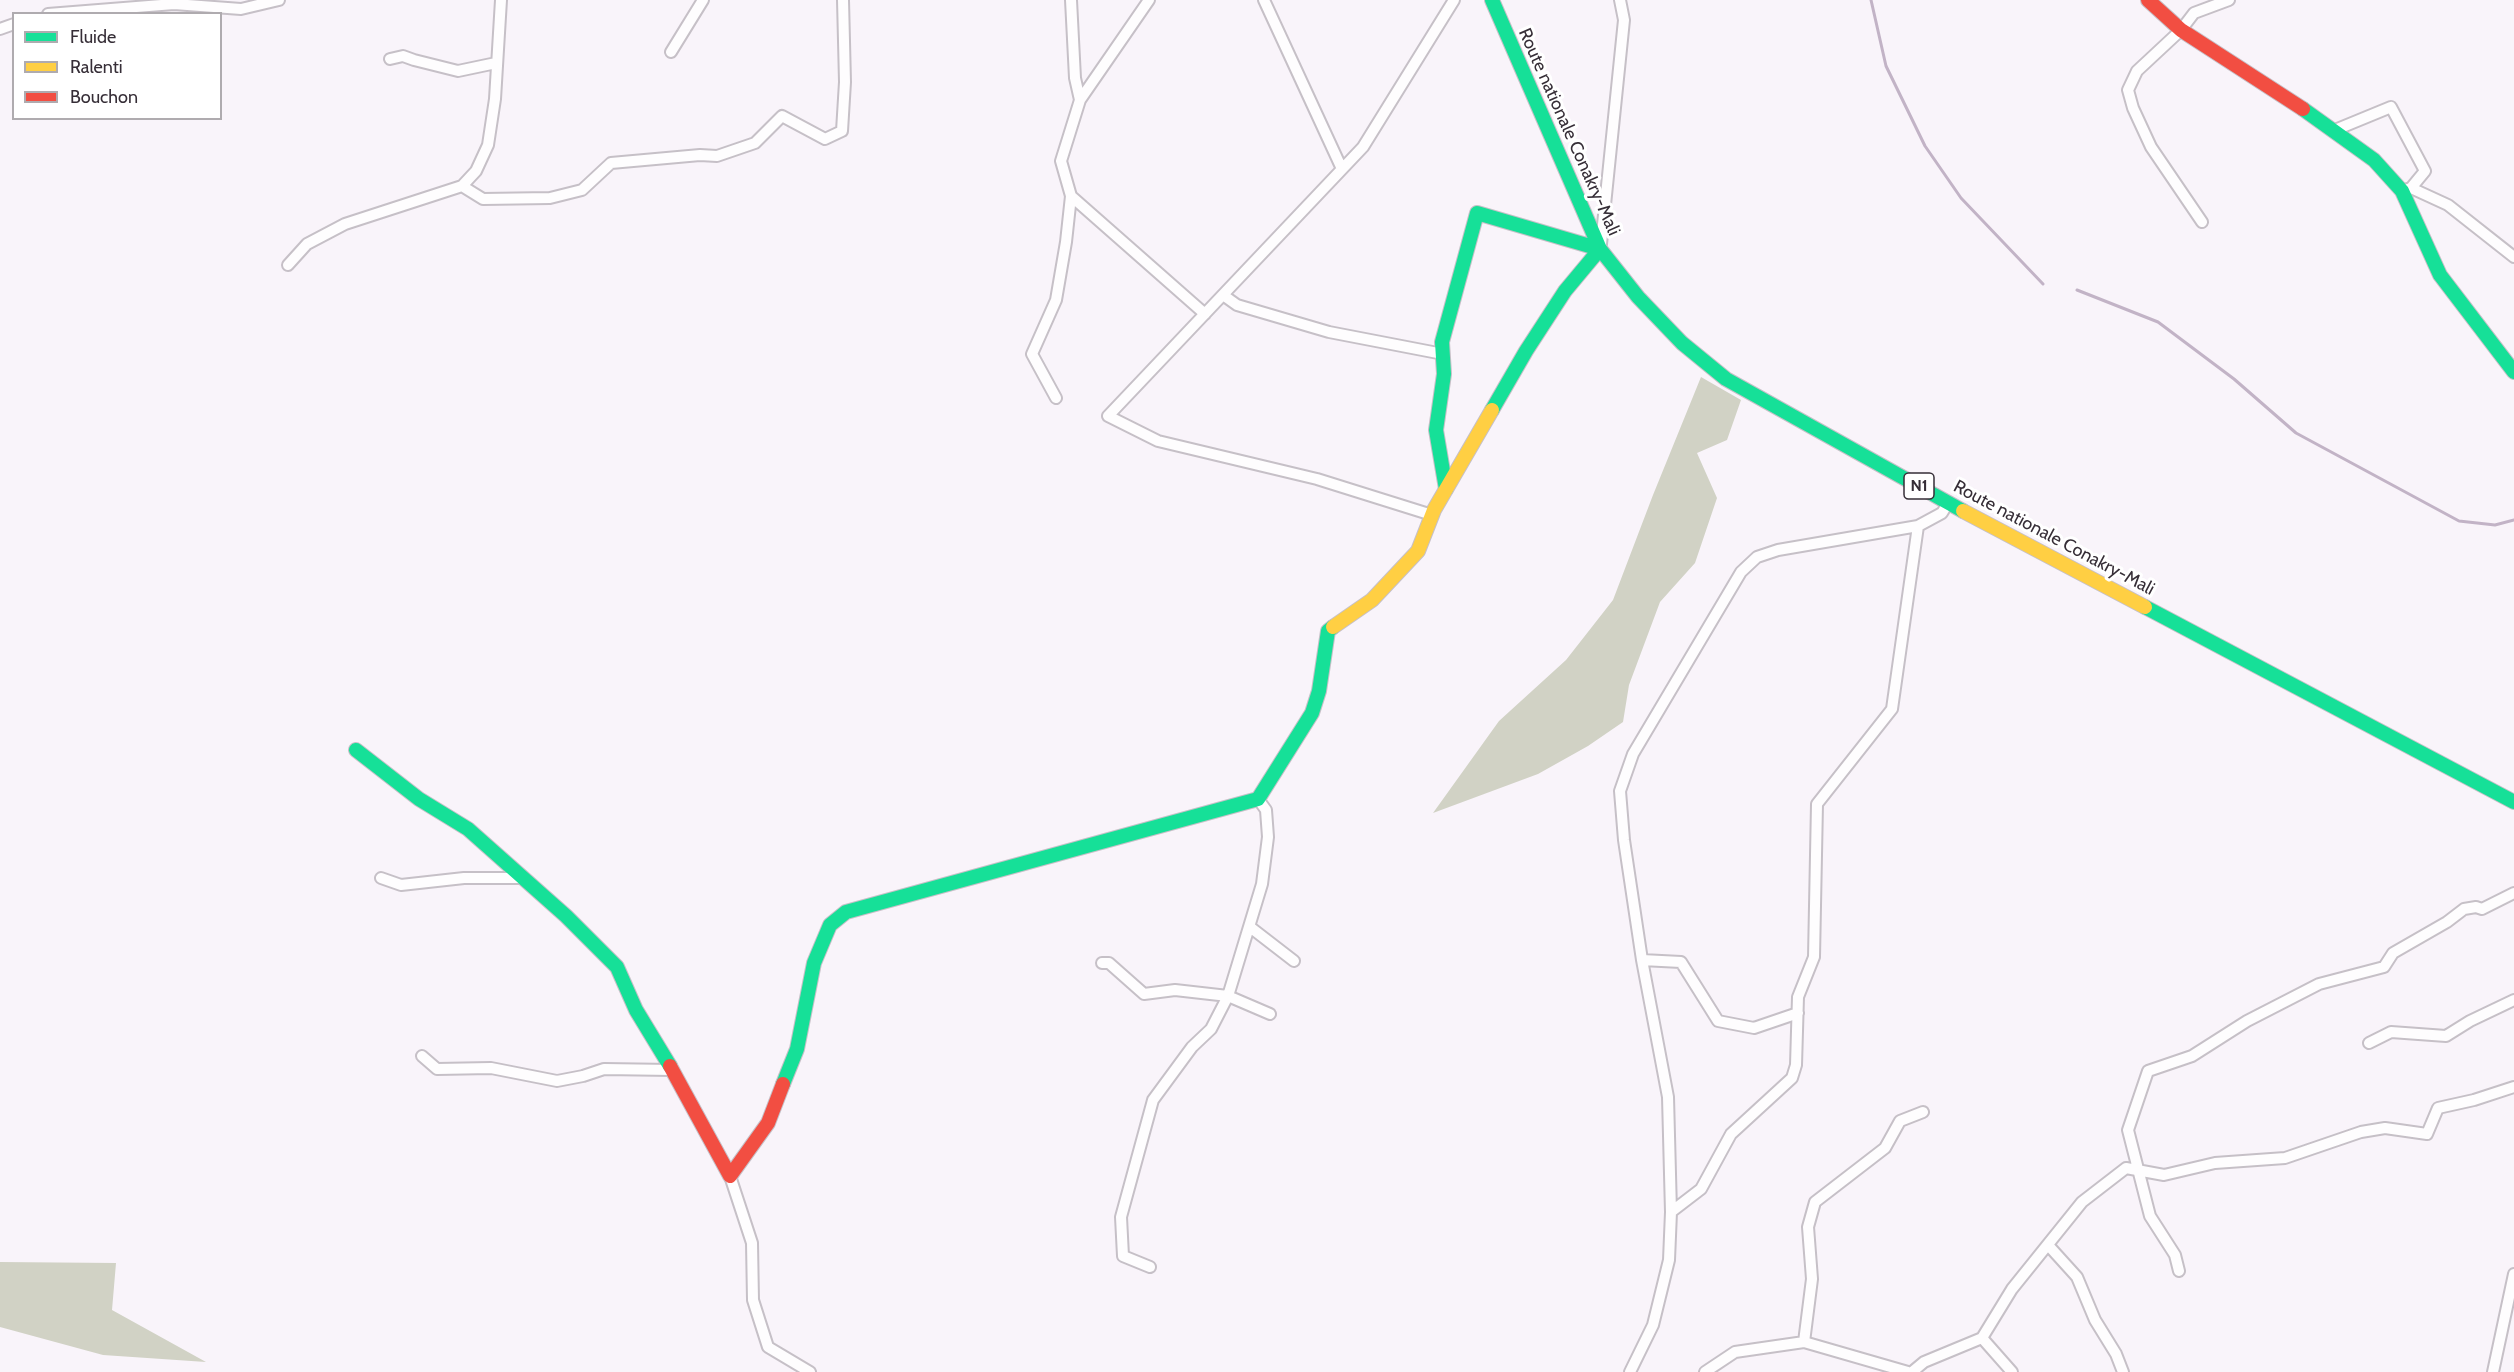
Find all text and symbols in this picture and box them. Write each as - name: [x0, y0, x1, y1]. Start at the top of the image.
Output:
- legend: [12, 12, 222, 120]
- street label: Route nationale Conakry-Mali: [1513, 25, 1625, 239]
- text: Fluide: [70, 26, 116, 48]
- text: Ralenti: [70, 56, 123, 78]
- text: Bouchon: [70, 86, 138, 108]
- road number: N1: [1904, 473, 1934, 499]
- street label: Route nationale Conakry-Mali: [1950, 476, 2158, 600]

